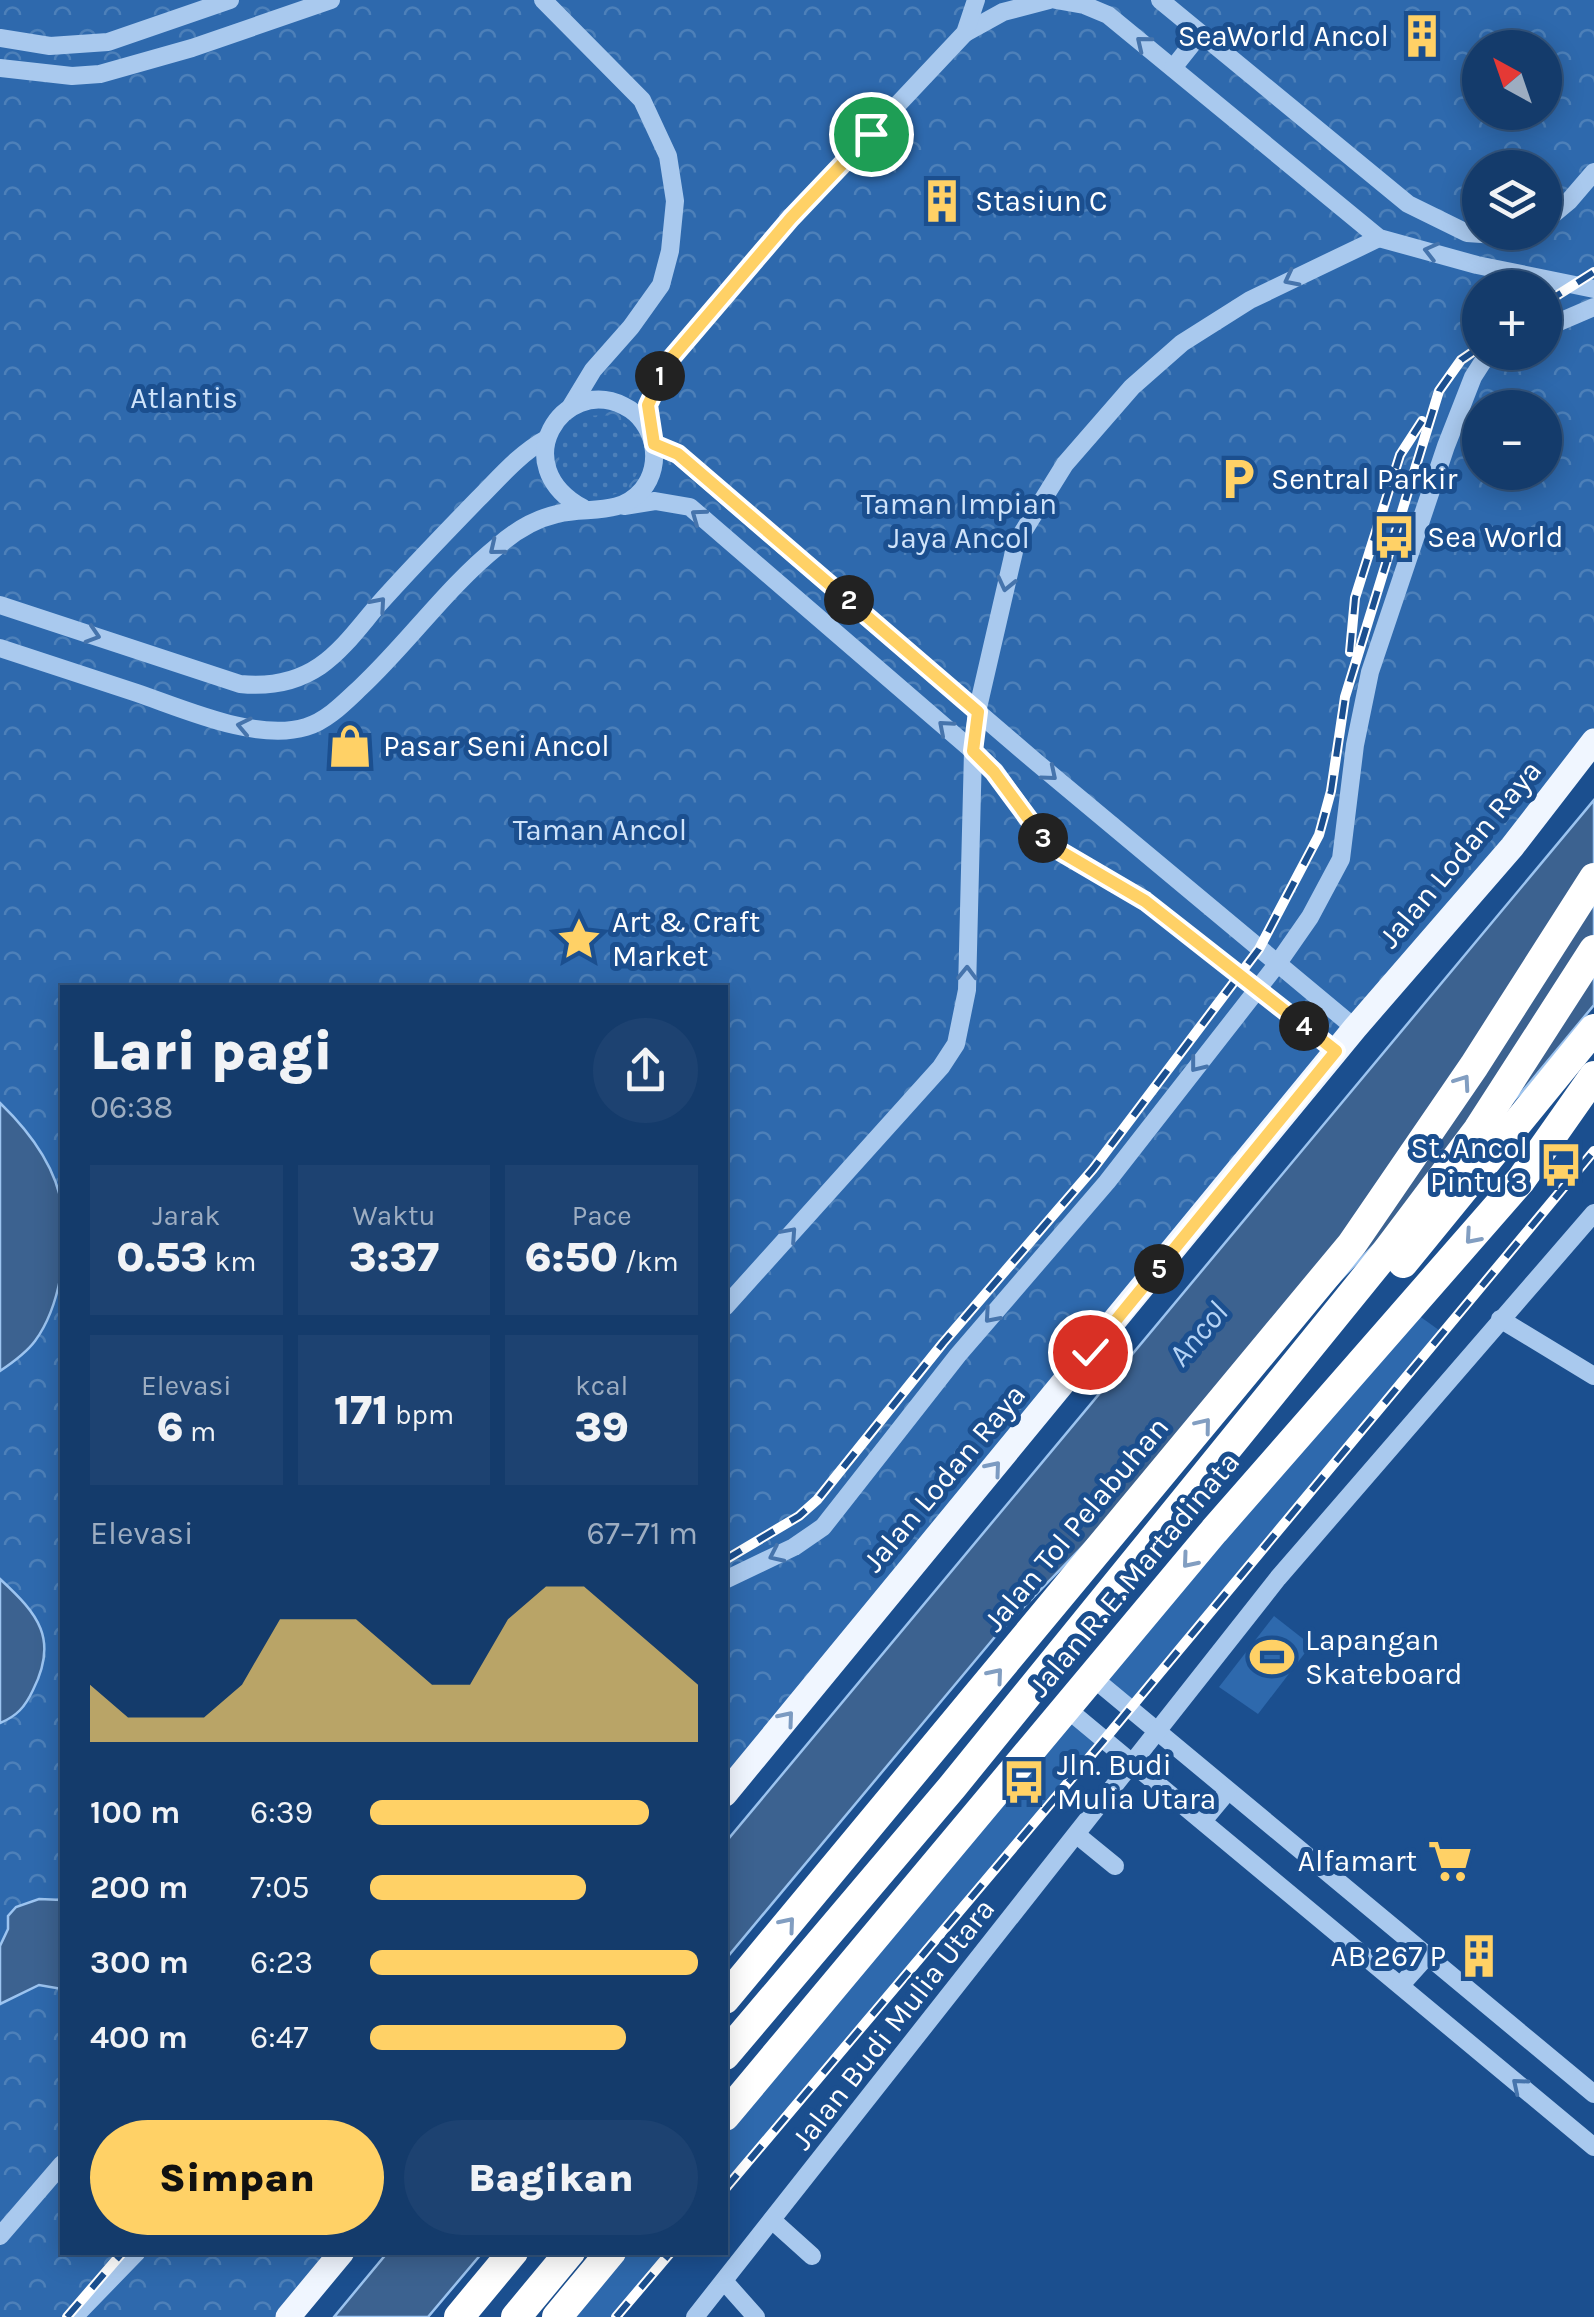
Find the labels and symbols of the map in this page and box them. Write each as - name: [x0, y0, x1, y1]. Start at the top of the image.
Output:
- building icon: SeaWorld Ancol: [1398, 12, 1446, 60]
- place label: SeaWorld Ancol: [1178, 18, 1389, 54]
- north arrow: [1462, 30, 1562, 130]
- one-way arrow: [1136, 37, 1154, 55]
- pin: [829, 92, 914, 177]
- building icon: Stasiun C: [918, 177, 966, 225]
- place label: Stasiun C: [975, 183, 1107, 219]
- one-way arrow: [1423, 242, 1440, 263]
- one-way arrow: [1283, 267, 1301, 286]
- pin: 1: [635, 351, 685, 401]
- park label: Atlantis: [130, 380, 238, 416]
- parking icon: Sentral Parkir: [1214, 455, 1262, 503]
- place label: Sentral Parkir: [1271, 461, 1458, 497]
- park label: Taman Impian Jaya Ancol: [861, 486, 1057, 556]
- one-way arrow: [691, 510, 709, 528]
- bus stop icon: Sea World: [1370, 513, 1418, 561]
- place label: Sea World: [1427, 519, 1563, 555]
- one-way arrow: [489, 536, 507, 554]
- pin: 2: [824, 575, 874, 625]
- one-way arrow: [997, 575, 1018, 592]
- one-way arrow: [368, 597, 386, 616]
- one-way arrow: [83, 624, 100, 644]
- one-way arrow: [236, 716, 253, 737]
- one-way arrow: [938, 720, 956, 738]
- shop icon: Pasar Seni Ancol: [326, 722, 374, 770]
- place label: Pasar Seni Ancol: [383, 728, 610, 764]
- street label: Jalan Lodan Raya: [1371, 753, 1549, 955]
- one-way arrow: [1039, 762, 1057, 780]
- park label: Taman Ancol: [513, 812, 687, 848]
- pin: 3: [1018, 813, 1068, 863]
- place label: Art & Craft Market: [612, 904, 760, 974]
- place icon: Art & Craft Market: [555, 915, 603, 963]
- one-way arrow: [956, 965, 978, 980]
- pin: 4: [1279, 1001, 1329, 1051]
- one-way arrow: [1191, 1053, 1209, 1071]
- one-way arrow: [1451, 1075, 1469, 1094]
- place label: St. Ancol Pintu 3: [1410, 1130, 1528, 1200]
- bus stop icon: St. Ancol Pintu 3: [1537, 1141, 1585, 1189]
- one-way arrow: [1465, 1226, 1483, 1244]
- one-way arrow: [778, 1227, 796, 1246]
- pin: 5: [1134, 1244, 1184, 1294]
- water label: Ancol: [1161, 1294, 1235, 1374]
- one-way arrow: [985, 1304, 1003, 1323]
- pin: [1048, 1310, 1133, 1395]
- street label: Jalan Lodan Raya: [855, 1377, 1033, 1579]
- street label: Jalan Tol Pelabuhan: [976, 1409, 1176, 1639]
- one-way arrow: [1192, 1418, 1210, 1436]
- street label: Jalan R. E. Martadinata: [1021, 1444, 1247, 1704]
- one-way arrow: [982, 1461, 1000, 1479]
- one-way arrow: [768, 1543, 786, 1563]
- one-way arrow: [1183, 1550, 1201, 1568]
- place label: Lapangan Skateboard: [1305, 1622, 1463, 1692]
- sports icon: Lapangan Skateboard: [1248, 1633, 1296, 1681]
- one-way arrow: [984, 1668, 1002, 1686]
- one-way arrow: [775, 1712, 793, 1730]
- place label: Jln. Budi Mulia Utara: [1057, 1747, 1216, 1817]
- bus stop icon: Jln. Budi Mulia Utara: [1000, 1758, 1048, 1806]
- supermarket icon: Alfamart: [1426, 1837, 1474, 1885]
- place label: Alfamart: [1298, 1843, 1417, 1879]
- street label: Jalan Budi Mulia Utara: [784, 1891, 1002, 2157]
- one-way arrow: [776, 1917, 794, 1936]
- building icon: AB 267 P: [1455, 1932, 1503, 1980]
- place label: AB 267 P: [1331, 1938, 1446, 1974]
- one-way arrow: [1513, 2078, 1531, 2096]

